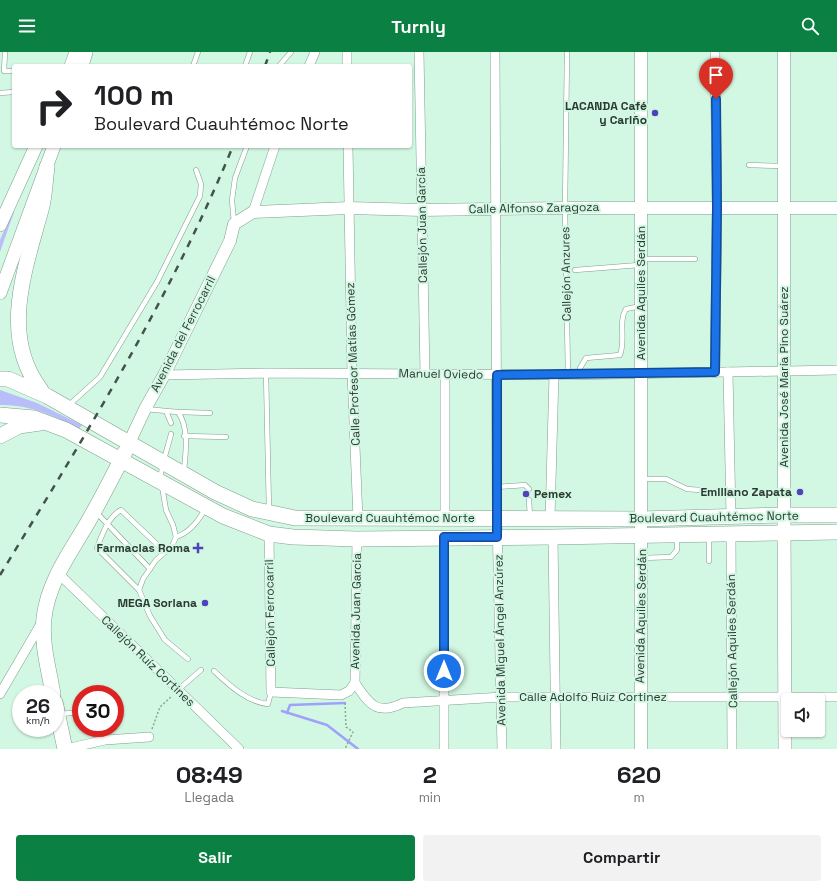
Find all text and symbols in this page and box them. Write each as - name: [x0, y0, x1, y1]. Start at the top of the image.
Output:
- icon: menu: [16, 15, 38, 37]
- text: Turnly: [391, 15, 446, 38]
- icon: search: [799, 15, 821, 37]
- pin: [699, 58, 733, 99]
- icon: arrive: [705, 64, 727, 86]
- text: 100 m: [94, 77, 174, 113]
- icon: right: [28, 80, 80, 132]
- place label: LACANDA Café y Cariño: [565, 98, 647, 128]
- marker: LACANDA Café y Cariño: [650, 108, 660, 118]
- text: Boulevard Cuauhtémoc Norte: [94, 112, 349, 135]
- street label: Callejón Juan García: [413, 167, 431, 283]
- street label: Calle Alfonso Zaragoza: [469, 199, 599, 217]
- street label: Avenida Aquiles Serdán: [633, 226, 649, 360]
- street label: Callejón Anzures: [557, 227, 575, 321]
- street label: Avenida del Ferrocarril: [147, 273, 219, 395]
- street label: Calle Profesor Matías Gómez: [342, 282, 364, 446]
- street label: Avenida José María Pino Suárez: [776, 286, 792, 468]
- street label: Manuel Oviedo: [399, 365, 483, 383]
- place label: Emiliano Zapata: [700, 484, 792, 500]
- place label: Pemex: [534, 486, 572, 502]
- marker: Emiliano Zapata: [795, 487, 805, 497]
- marker: Pemex: [521, 489, 531, 499]
- street label: Boulevard Cuauhtémoc Norte: [629, 508, 799, 526]
- street label: Boulevard Cuauhtémoc Norte: [305, 510, 475, 526]
- place label: Farmacias Roma: [96, 540, 190, 556]
- marker: Farmacias Roma: [193, 543, 203, 553]
- street label: Avenida Aquiles Serdán: [632, 549, 650, 683]
- street label: Avenida Juan Garcia: [347, 553, 365, 669]
- street label: Avenida Miguel Ángel Anzúrez: [491, 554, 509, 726]
- street label: Callejón Ferrocarril: [261, 559, 279, 667]
- street label: Callejón Aquiles Serdán: [723, 574, 741, 708]
- place label: MEGA Soriana: [117, 595, 197, 611]
- marker: MEGA Soriana: [200, 598, 210, 608]
- street label: Callejón Ruíz Cortines: [98, 612, 198, 710]
- position arrow: [423, 650, 465, 692]
- speed limit sign: 30: [72, 685, 124, 737]
- street label: Calle Adolfo Ruíz Cortinez: [519, 689, 667, 705]
- text: 26: [26, 693, 50, 719]
- map controls: [781, 693, 825, 737]
- button: sound: [781, 693, 825, 737]
- text: km/h: [26, 714, 50, 727]
- text: 08:49: [176, 759, 243, 790]
- text: 2: [423, 759, 437, 790]
- text: 620: [617, 759, 661, 790]
- text: Llegada: [185, 789, 234, 806]
- text: min: [419, 789, 441, 806]
- text: m: [633, 789, 645, 806]
- button: Salir: [16, 835, 415, 881]
- button: Compartir: [423, 835, 821, 881]

